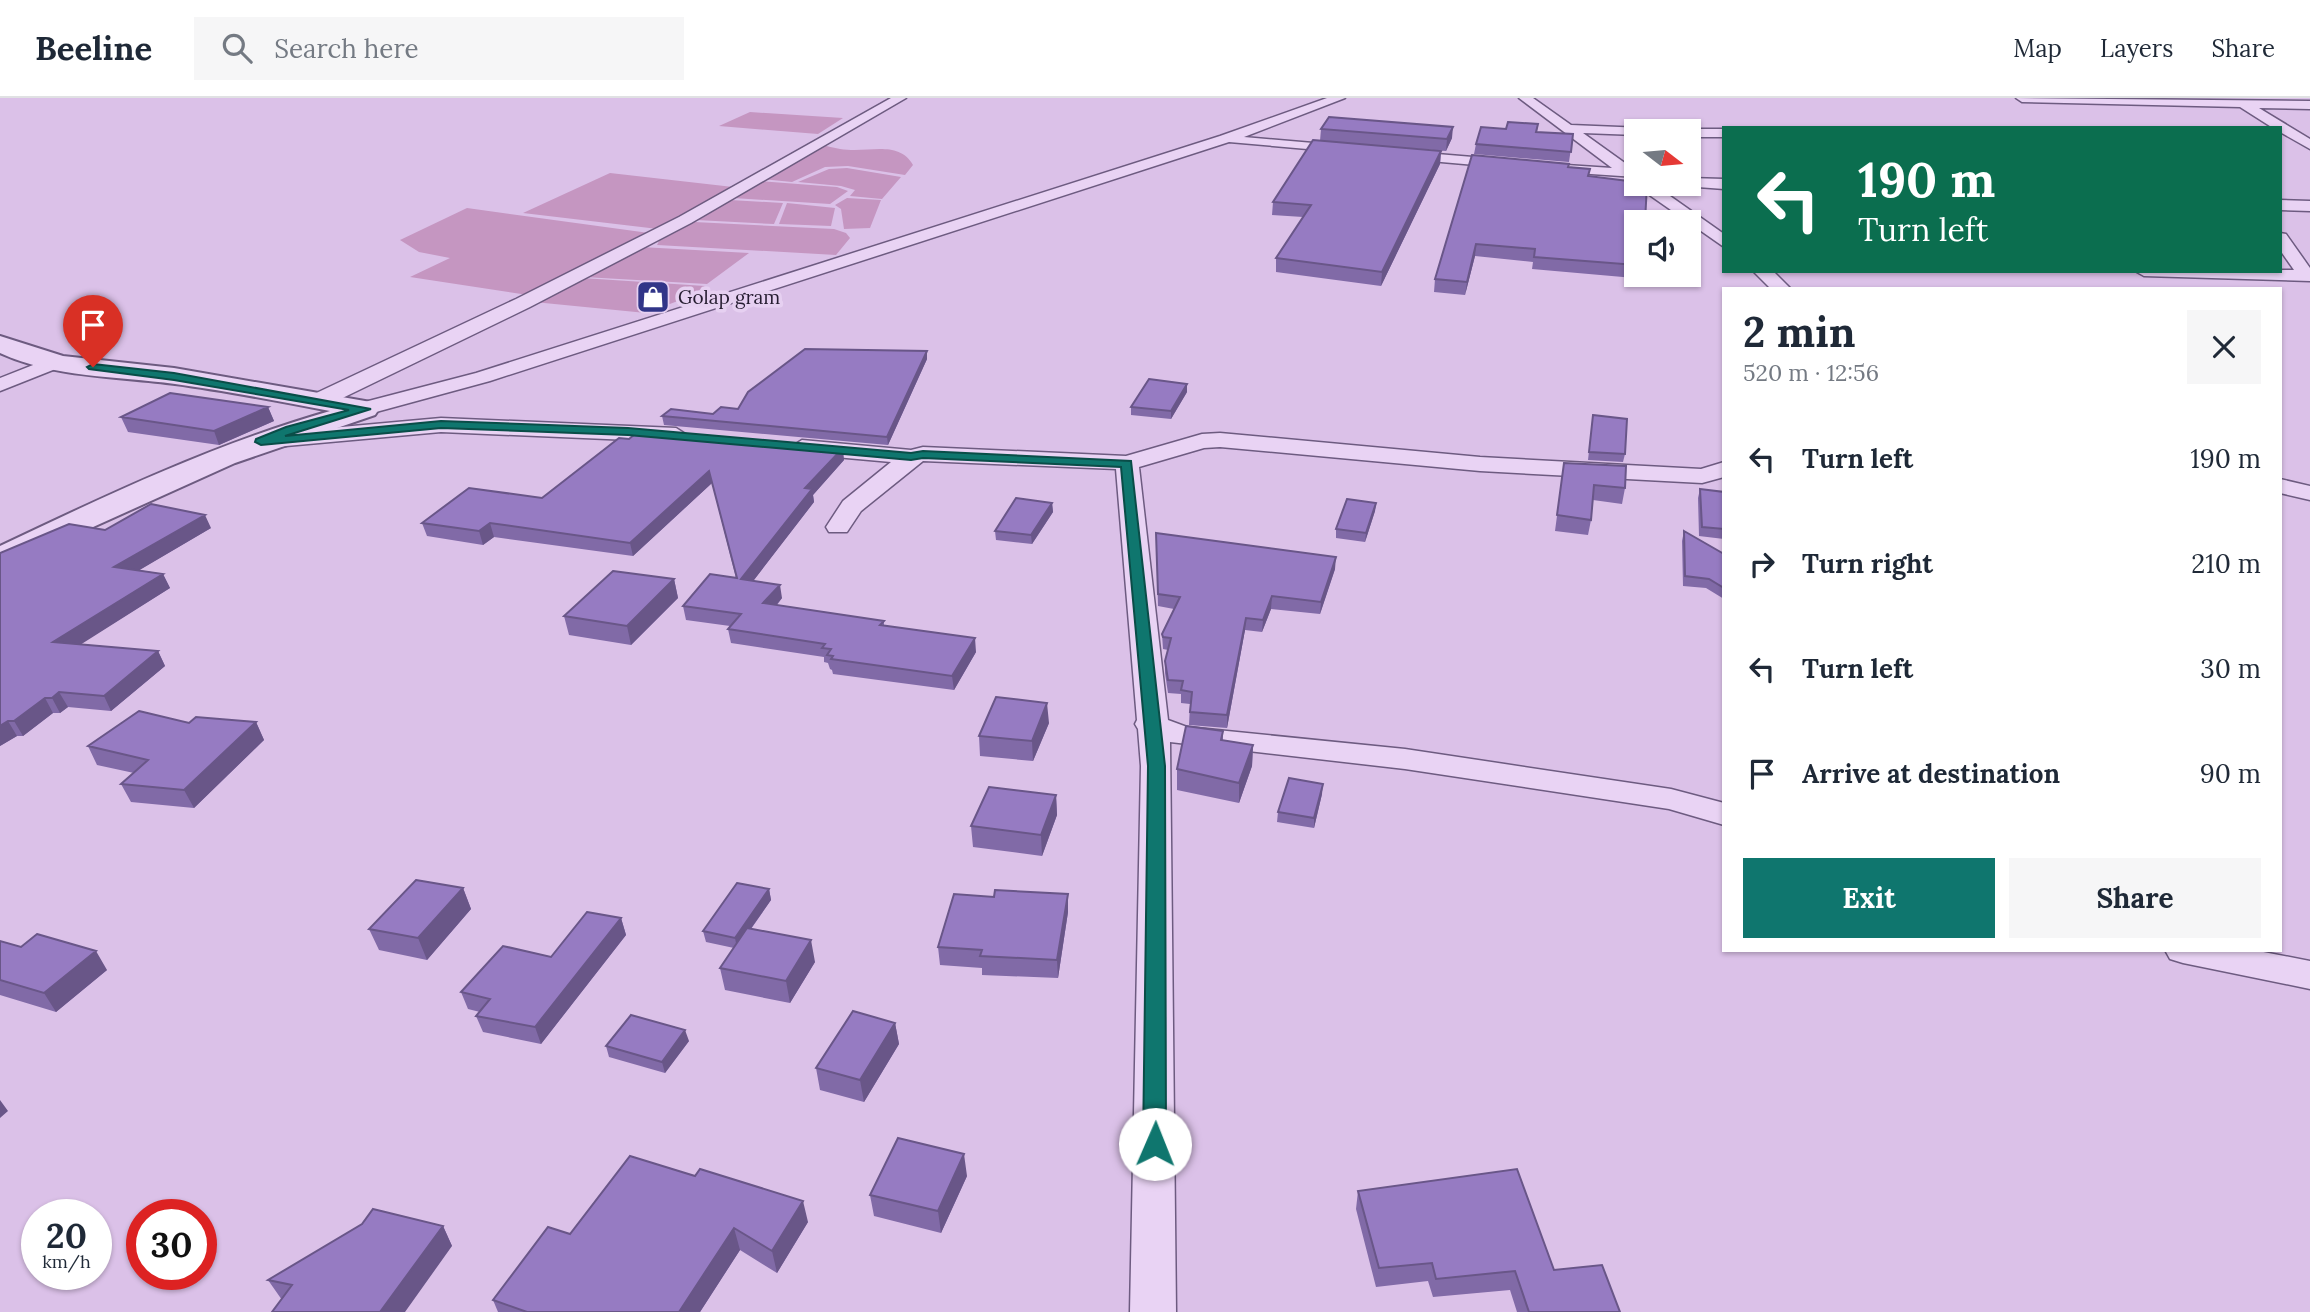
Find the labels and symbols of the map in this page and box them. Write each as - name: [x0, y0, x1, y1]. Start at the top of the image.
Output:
- north arrow: [1624, 119, 1701, 196]
- shop icon: Golap gram: [634, 278, 672, 316]
- place label: Golap gram: [678, 285, 780, 309]
- pin: [63, 295, 123, 367]
- position arrow: [1118, 1107, 1192, 1181]
- speed limit sign: 30: [126, 1199, 217, 1290]

